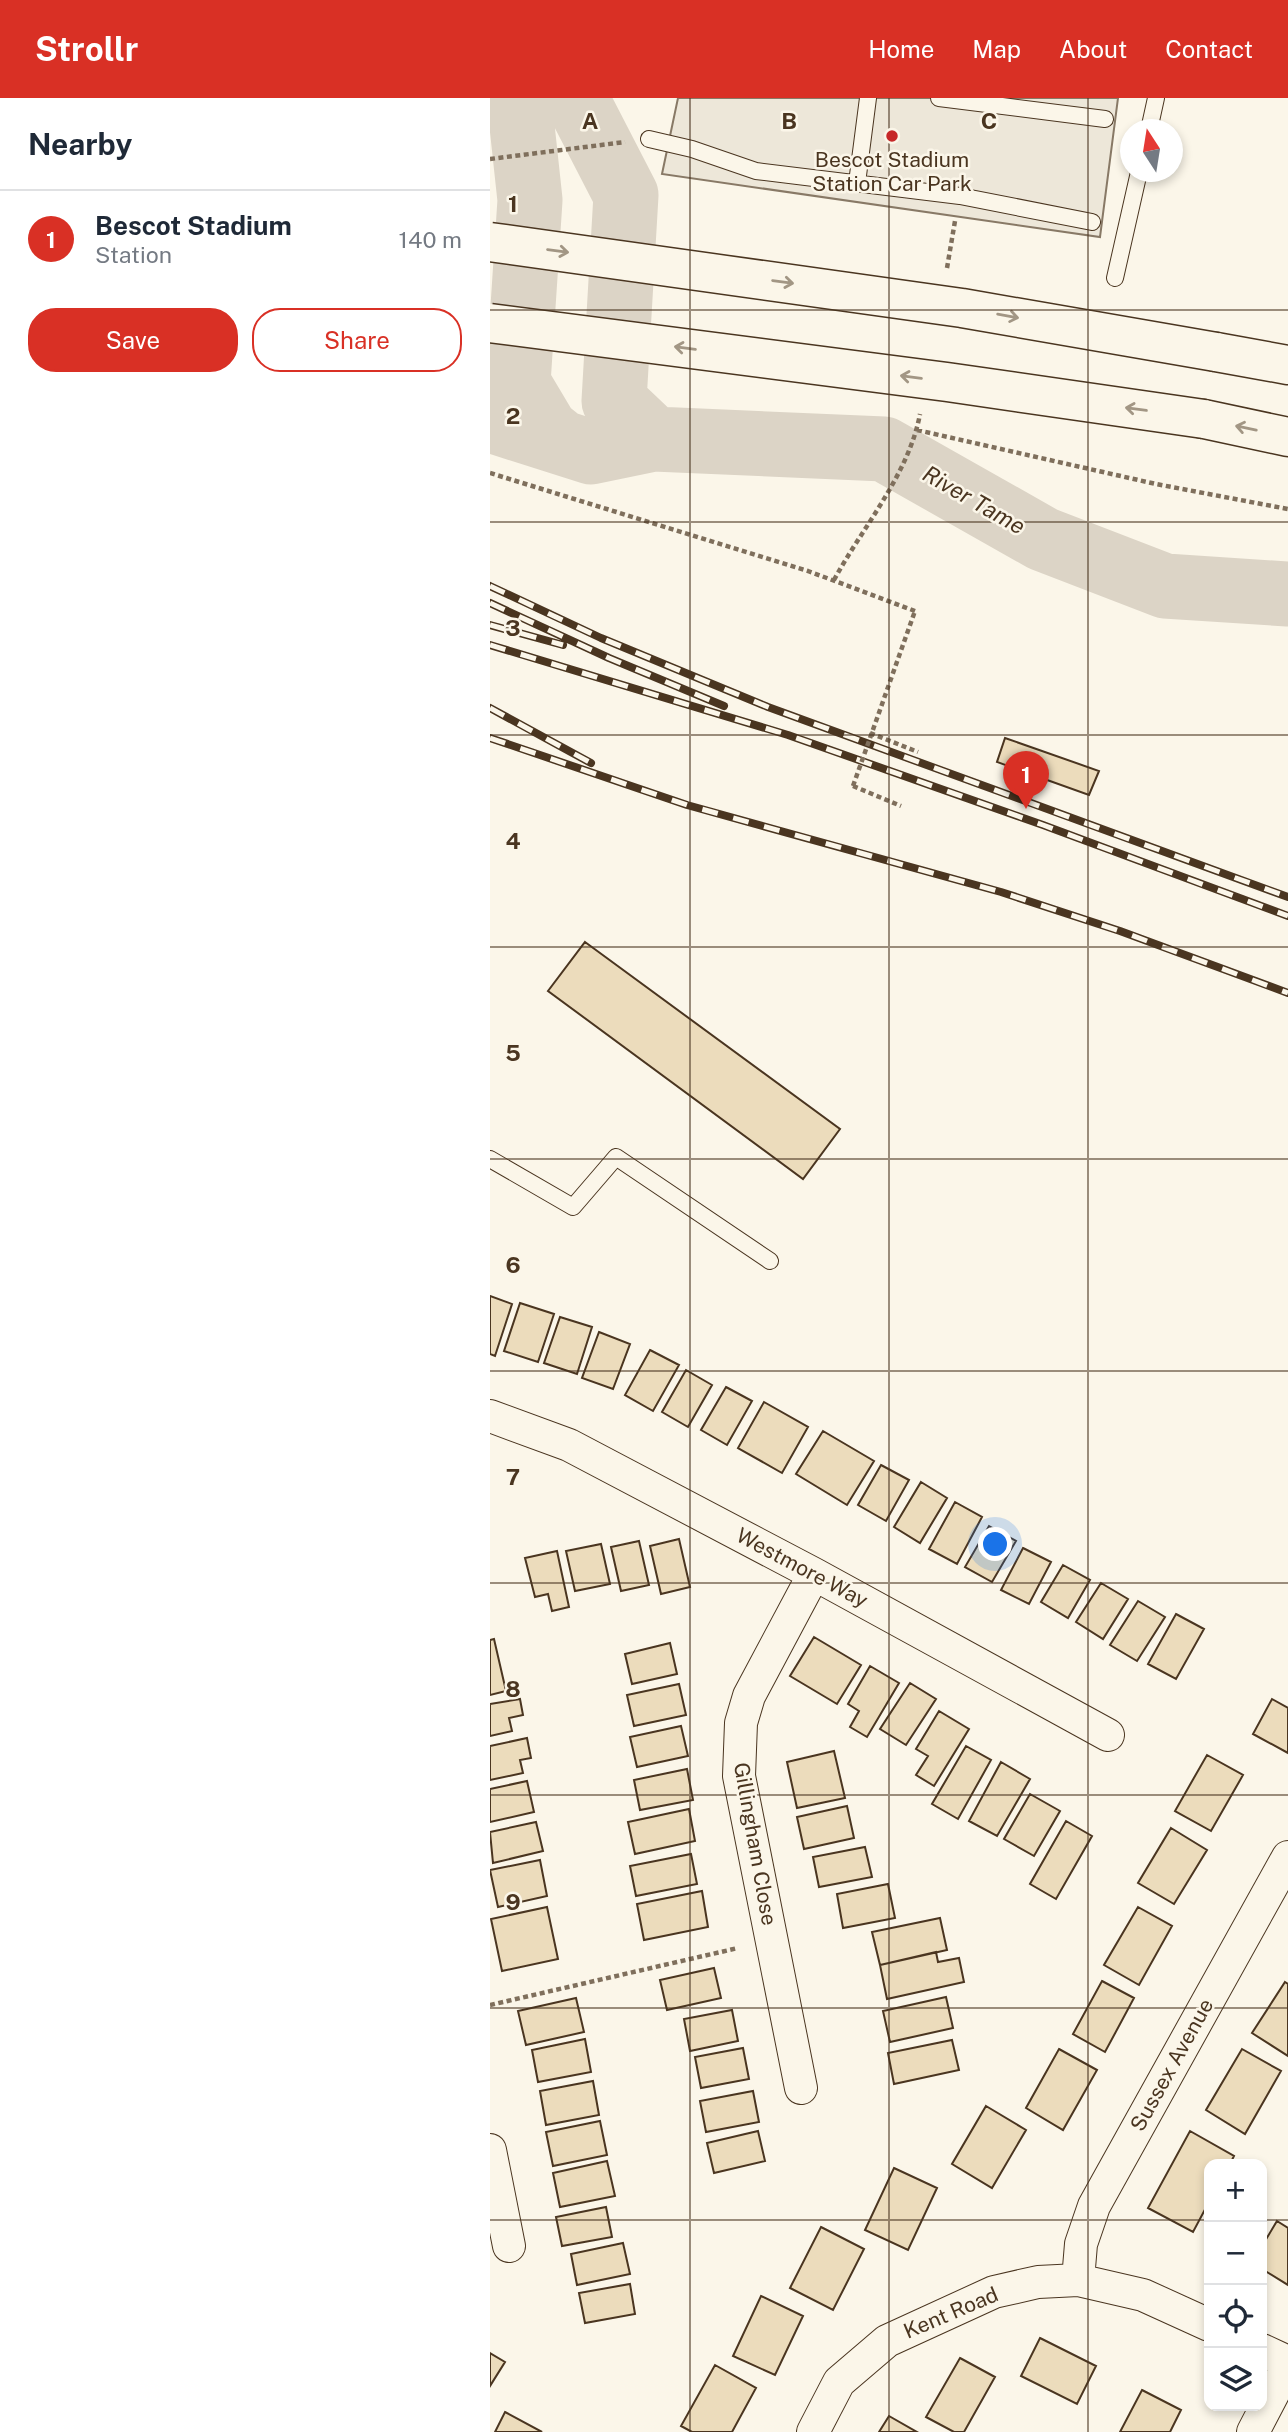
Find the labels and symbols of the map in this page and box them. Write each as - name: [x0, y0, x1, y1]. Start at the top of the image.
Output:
- text: A: [582, 107, 599, 134]
- text: B: [781, 107, 797, 134]
- text: C: [981, 107, 997, 134]
- north arrow: [1120, 119, 1183, 182]
- marker: Bescot Stadium Station Car Park: [884, 128, 900, 144]
- place label: Bescot Stadium Station Car Park: [812, 147, 972, 196]
- text: 1: [508, 190, 518, 217]
- one-way arrow: [546, 244, 569, 257]
- one-way arrow: [771, 276, 794, 289]
- one-way arrow: [996, 310, 1019, 323]
- one-way arrow: [674, 341, 697, 354]
- one-way arrow: [900, 370, 923, 383]
- text: 2: [506, 402, 520, 429]
- one-way arrow: [1125, 402, 1148, 415]
- one-way arrow: [1235, 420, 1258, 434]
- water label: River Tame: [918, 459, 1030, 540]
- text: 3: [505, 614, 521, 641]
- pin: 1: [1003, 751, 1049, 809]
- text: 4: [505, 827, 521, 854]
- text: 5: [505, 1039, 521, 1066]
- text: 6: [505, 1251, 521, 1278]
- text: 7: [506, 1463, 520, 1490]
- street label: Westmore Way: [732, 1522, 872, 1613]
- your location: [978, 1527, 1012, 1561]
- text: 8: [505, 1675, 521, 1702]
- street label: Gillingham Close: [729, 1760, 782, 1927]
- text: 9: [505, 1888, 521, 1915]
- street label: Sussex Avenue: [1125, 1994, 1218, 2135]
- street label: Kent Road: [900, 2281, 1002, 2344]

